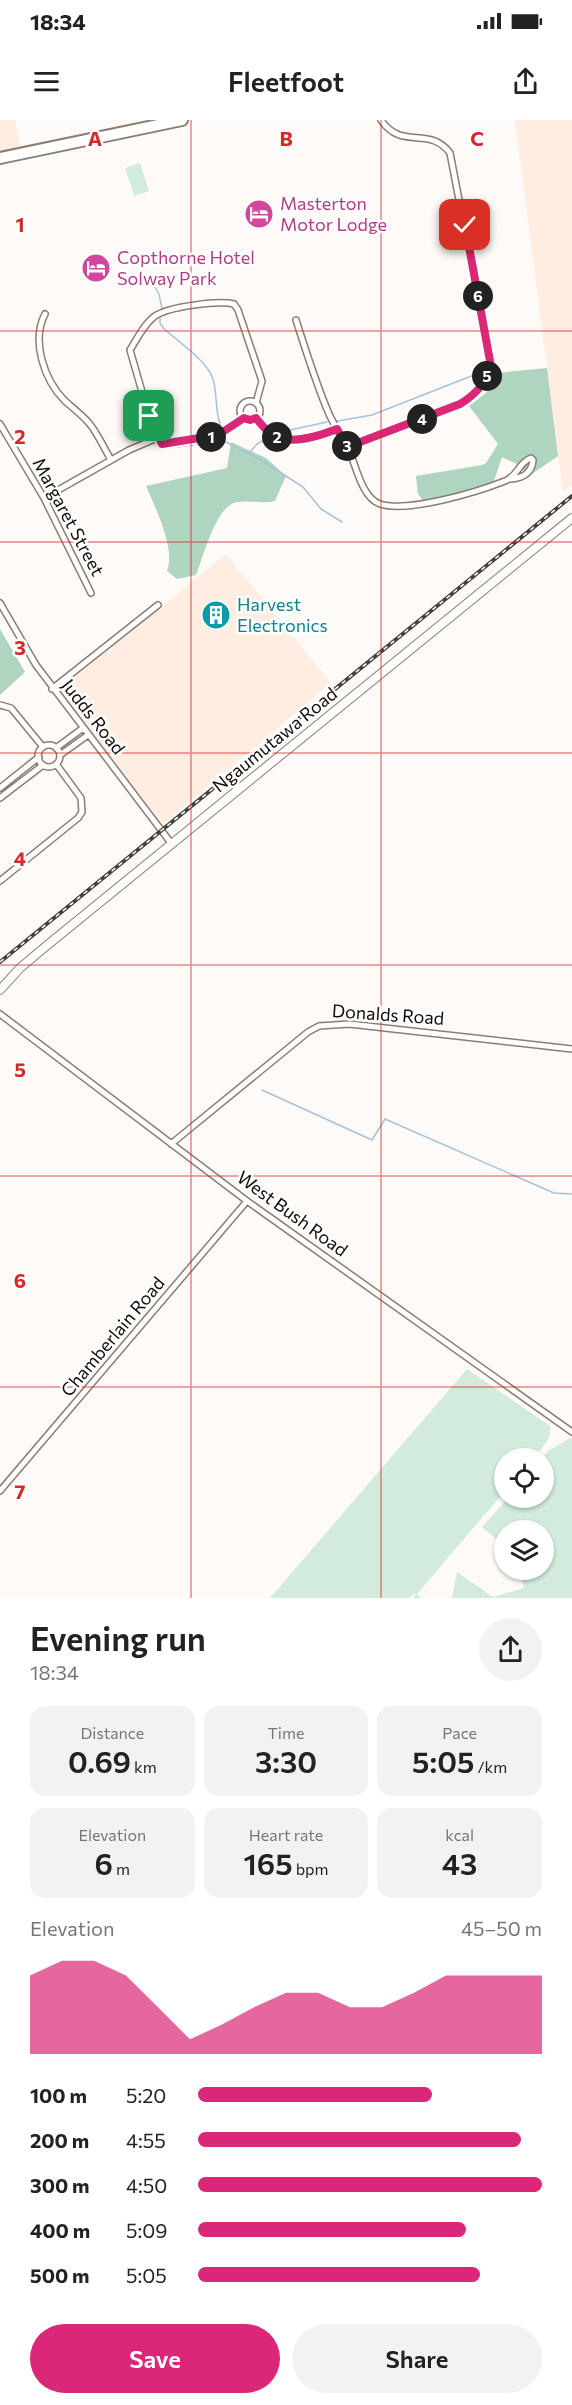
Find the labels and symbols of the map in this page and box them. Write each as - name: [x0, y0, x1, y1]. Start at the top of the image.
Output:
- text: A: [88, 126, 102, 150]
- text: B: [279, 126, 293, 150]
- text: C: [470, 126, 484, 150]
- place label: Masterton Motor Lodge: [280, 192, 387, 235]
- hotel icon: Masterton Motor Lodge: [243, 198, 275, 230]
- pin: [439, 199, 490, 250]
- text: 1: [15, 212, 25, 236]
- place label: Copthorne Hotel Solway Park: [117, 246, 255, 289]
- hotel icon: Copthorne Hotel Solway Park: [80, 252, 112, 284]
- pin: 6: [463, 281, 493, 311]
- pin: 5: [472, 361, 502, 391]
- pin: [123, 390, 174, 441]
- pin: 4: [407, 404, 437, 434]
- pin: 1: [196, 422, 226, 452]
- pin: 2: [262, 422, 292, 452]
- text: 2: [14, 424, 26, 448]
- pin: 3: [332, 431, 362, 461]
- street label: Margaret Street: [29, 454, 109, 579]
- place label: Harvest Electronics: [237, 593, 328, 636]
- building icon: Harvest Electronics: [200, 599, 232, 631]
- text: 3: [14, 635, 26, 659]
- street label: Judds Road: [57, 674, 130, 759]
- street label: Ngaumutawa Road: [208, 682, 341, 796]
- text: 4: [14, 846, 26, 870]
- street label: Donalds Road: [331, 999, 445, 1029]
- text: 5: [14, 1057, 26, 1081]
- street label: West Bush Road: [233, 1166, 352, 1261]
- text: 6: [14, 1268, 26, 1292]
- street label: Chamberlain Road: [56, 1272, 169, 1401]
- text: 7: [15, 1479, 26, 1503]

